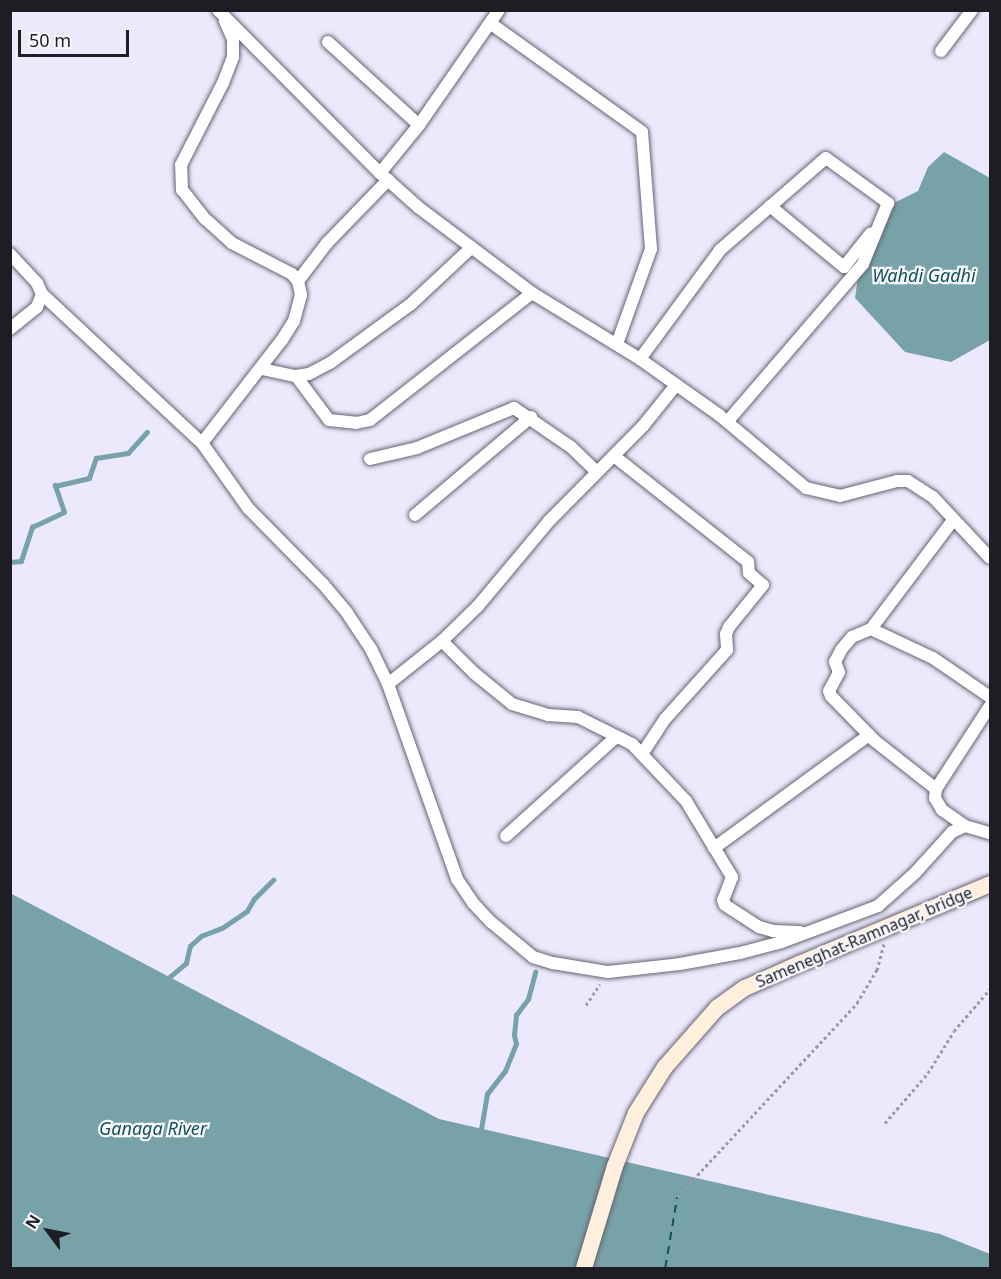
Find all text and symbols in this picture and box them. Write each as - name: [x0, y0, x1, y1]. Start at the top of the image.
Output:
- scale bar: [21, 18, 132, 56]
- text: 50 m: [29, 28, 71, 52]
- water label: Wahdi Gadhi: [872, 264, 976, 286]
- street label: Sameneghat-Ramnagar, bridge: [753, 883, 975, 991]
- water label: Ganaga River: [99, 1117, 207, 1139]
- north arrow: [18, 1201, 78, 1261]
- text: N: [20, 1210, 46, 1233]

